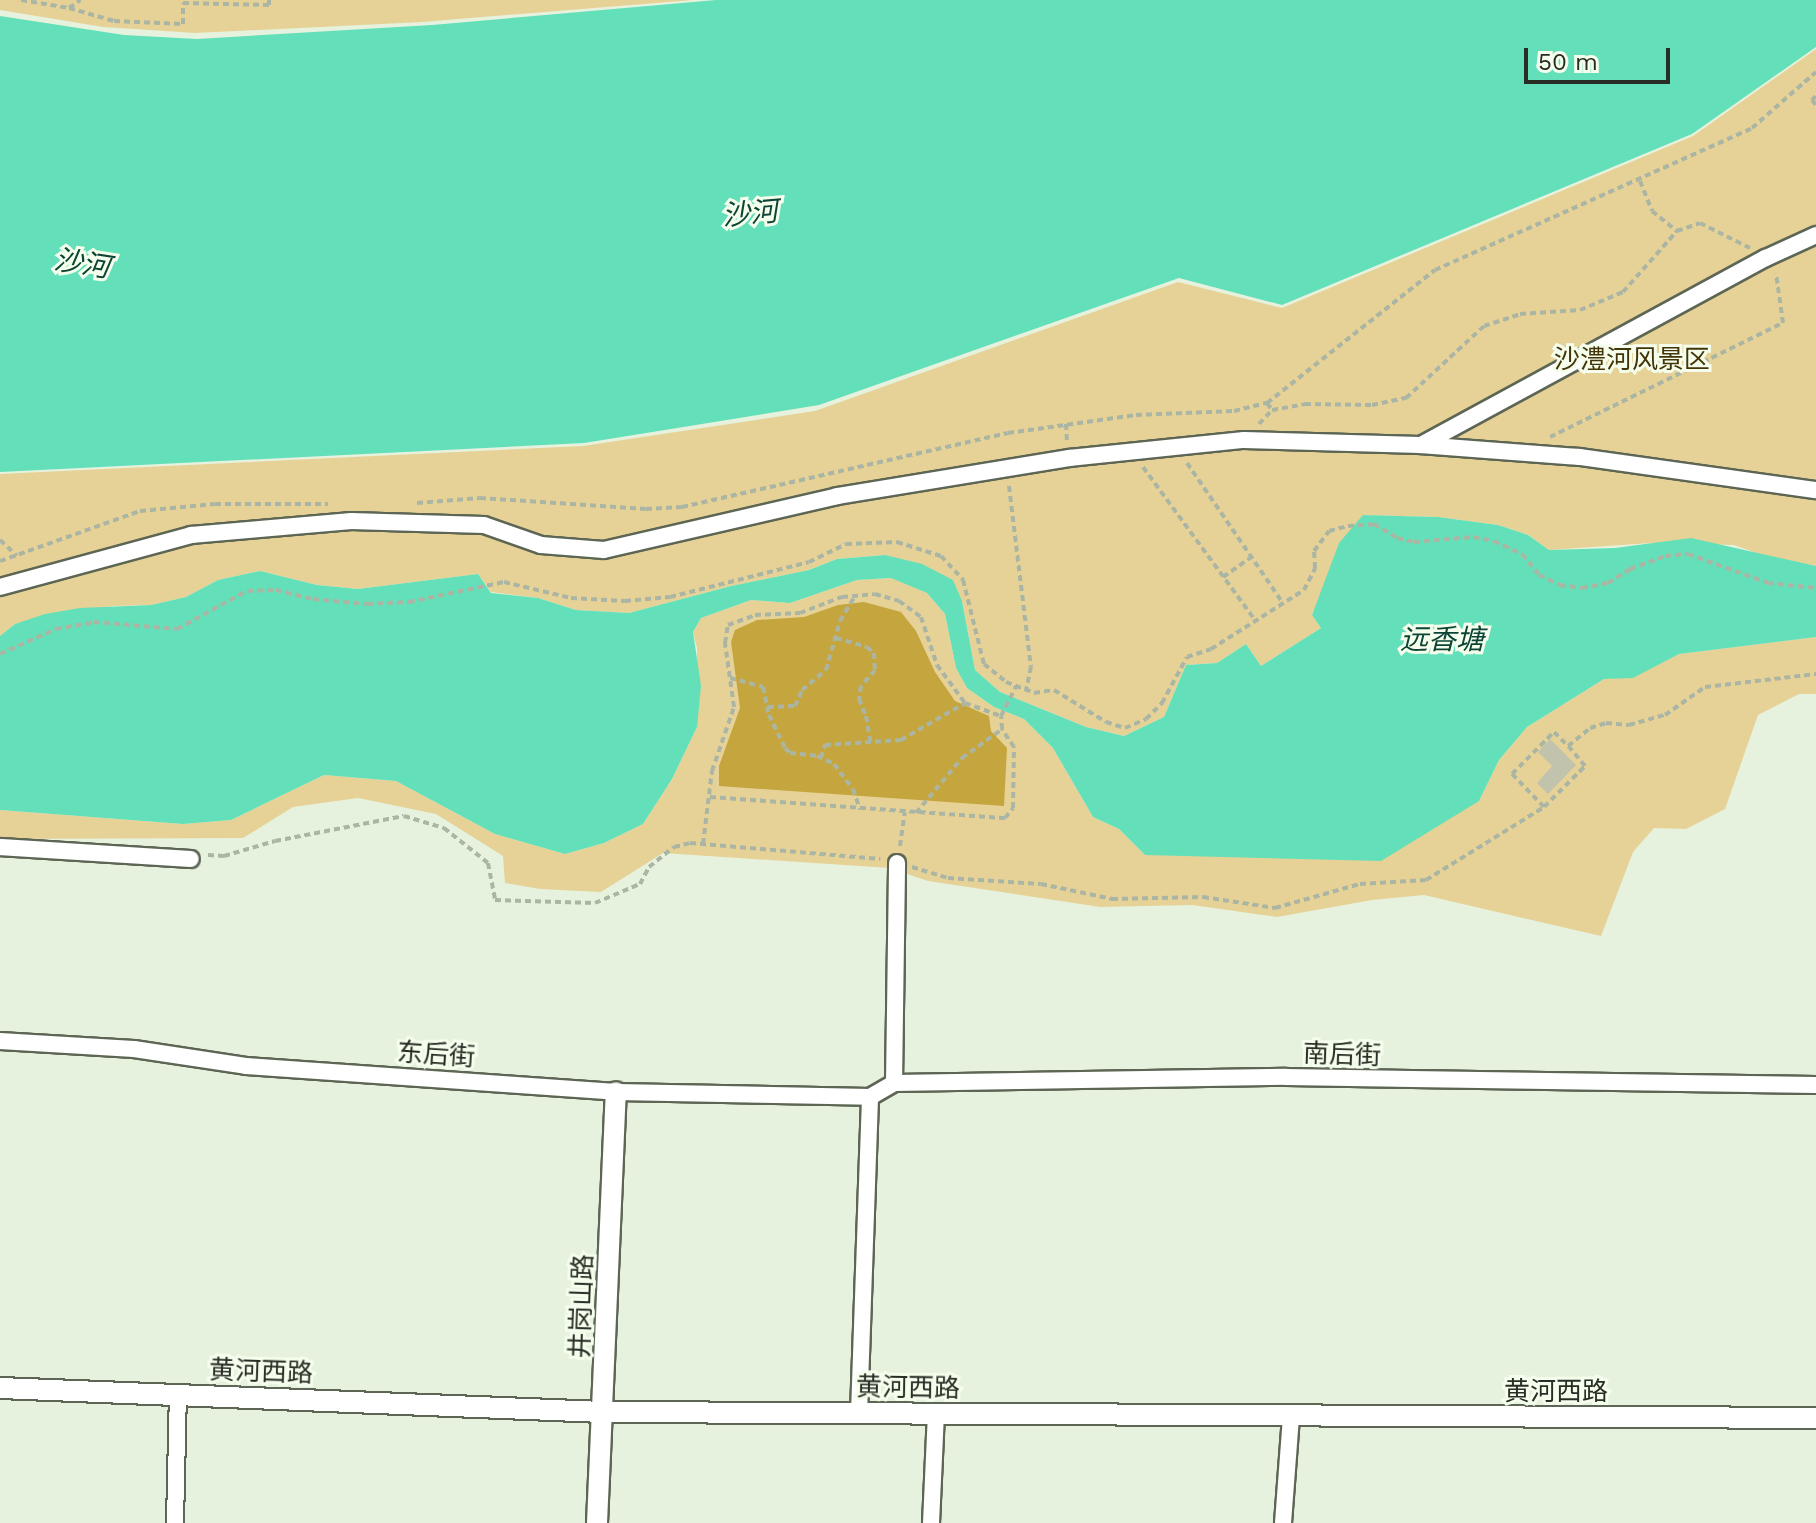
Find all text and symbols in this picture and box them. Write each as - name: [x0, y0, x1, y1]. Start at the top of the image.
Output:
- scale bar: [1528, 32, 1674, 82]
- text: 50 m: [1538, 48, 1598, 76]
- water label: 沙河: [721, 195, 779, 233]
- water label: 沙河: [52, 243, 112, 285]
- park label: 沙澧河风景区: [1554, 344, 1710, 376]
- water label: 远香塘: [1400, 623, 1484, 657]
- street label: 东后街: [396, 1037, 476, 1073]
- street label: 南后街: [1302, 1038, 1382, 1072]
- street label: 井岗山路: [565, 1253, 599, 1359]
- street label: 黄河西路: [208, 1355, 314, 1389]
- street label: 黄河西路: [856, 1371, 960, 1405]
- street label: 黄河西路: [1504, 1376, 1608, 1408]

